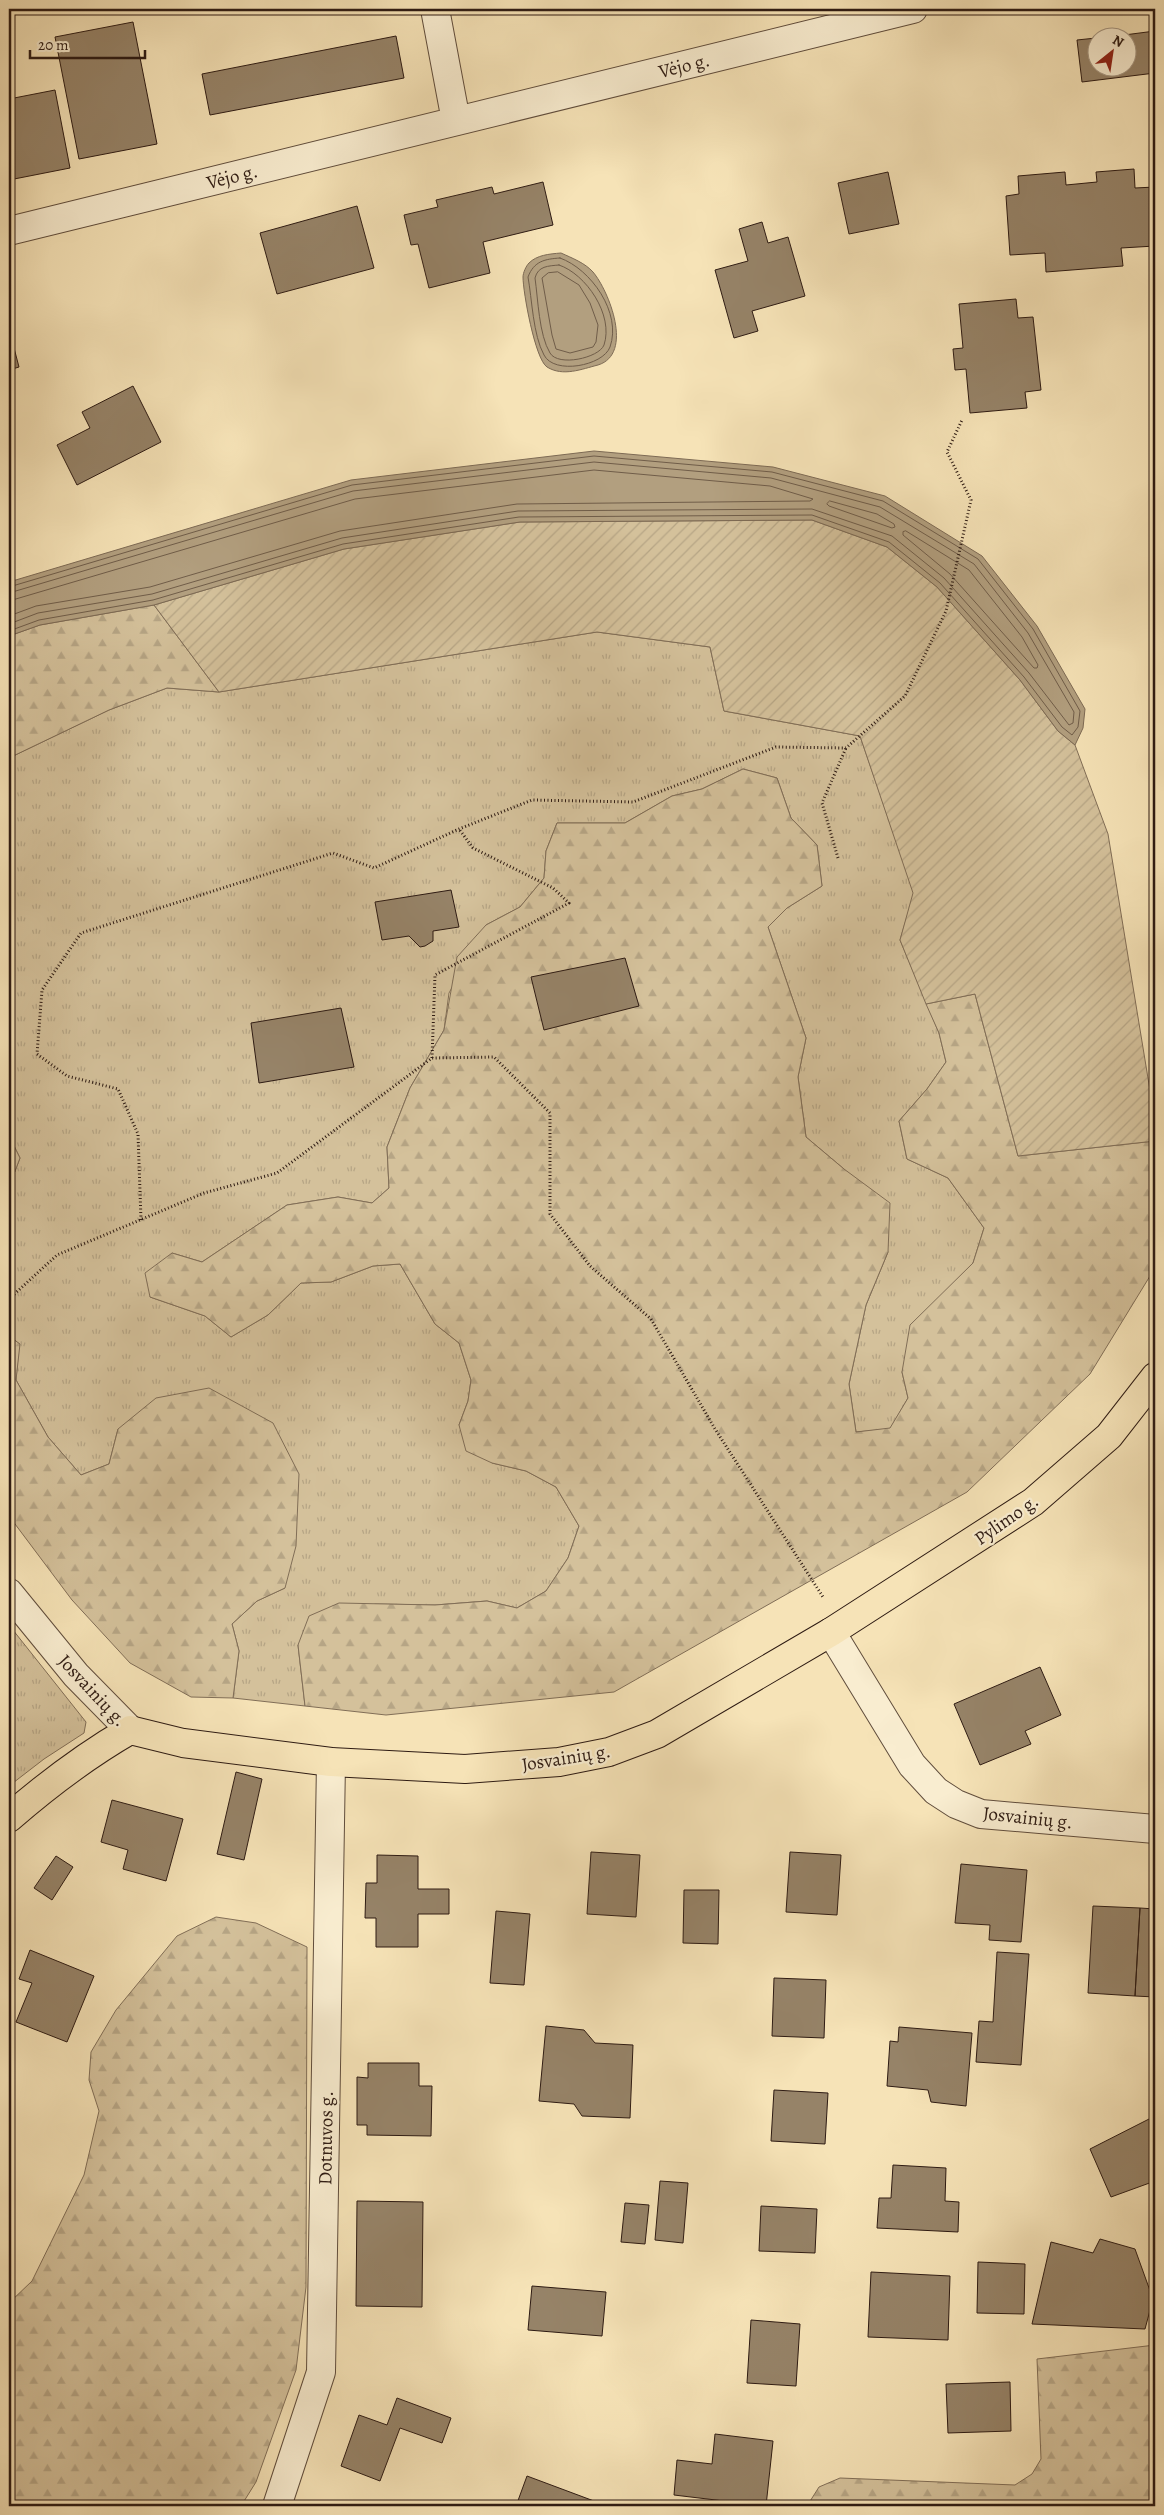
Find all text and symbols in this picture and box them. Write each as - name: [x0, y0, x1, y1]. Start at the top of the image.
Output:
- scale bar: [30, 28, 145, 60]
- north arrow: [1086, 28, 1136, 78]
- text: N: [1109, 30, 1127, 52]
- text: 20 m: [38, 35, 69, 55]
- street label: Vėjo g.: [655, 47, 713, 85]
- street label: Vėjo g.: [203, 158, 261, 196]
- street label: Pylimo g.: [969, 1488, 1044, 1552]
- street label: Josvainių g.: [52, 1649, 132, 1732]
- street label: Josvainių g.: [520, 1738, 613, 1778]
- street label: Josvainių g.: [982, 1800, 1074, 1836]
- street label: Dotnuvos g.: [312, 2091, 340, 2185]

